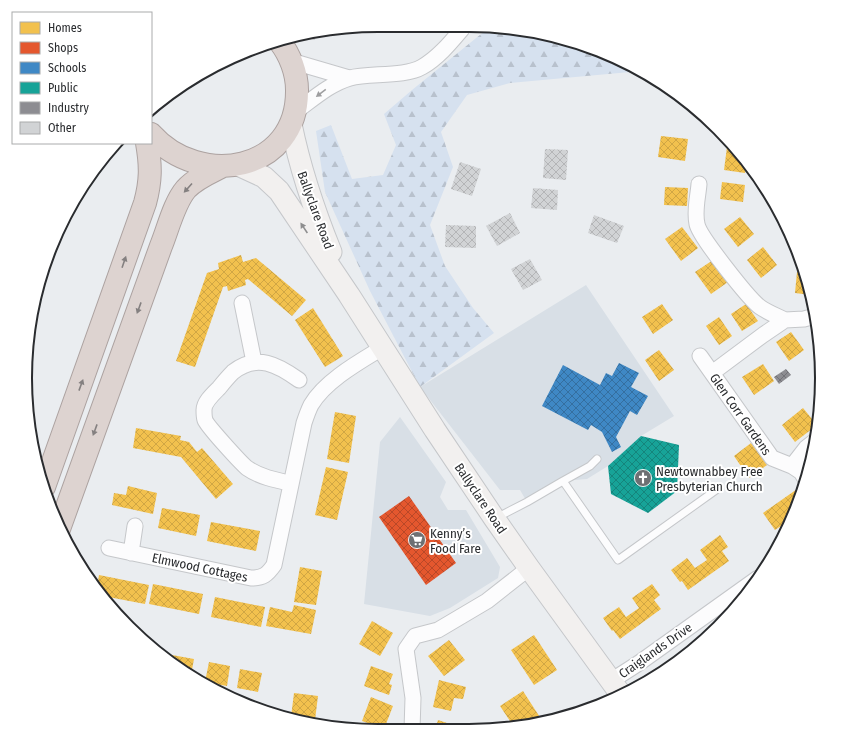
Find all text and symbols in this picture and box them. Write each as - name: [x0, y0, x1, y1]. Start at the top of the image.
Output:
- legend: [12, 12, 152, 144]
- text: Homes: [48, 21, 82, 35]
- text: Shops: [48, 41, 78, 55]
- text: Schools: [48, 61, 86, 75]
- text: Public: [48, 81, 78, 95]
- one-way arrow: [315, 89, 326, 97]
- text: Industry: [48, 101, 89, 115]
- text: Other: [48, 121, 77, 135]
- street label: Ballyclare Road: [295, 169, 337, 251]
- one-way arrow: [183, 183, 193, 193]
- one-way arrow: [300, 223, 308, 233]
- one-way arrow: [121, 256, 127, 268]
- one-way arrow: [136, 302, 142, 314]
- street label: Glen Corr Gardens: [707, 371, 775, 458]
- one-way arrow: [78, 378, 84, 390]
- one-way arrow: [92, 424, 98, 436]
- street label: Ballyclare Road: [452, 460, 510, 536]
- place label: Newtownabbey Free Presbyterian Church: [656, 464, 763, 494]
- church icon: Newtownabbey Free Presbyterian Church: [633, 468, 653, 488]
- place label: Kenny’s Food Fare: [430, 526, 481, 556]
- supermarket icon: Kenny’s Food Fare: [407, 530, 427, 550]
- street label: Elmwood Cottages: [151, 550, 250, 585]
- street label: Craiglands Drive: [616, 620, 695, 681]

